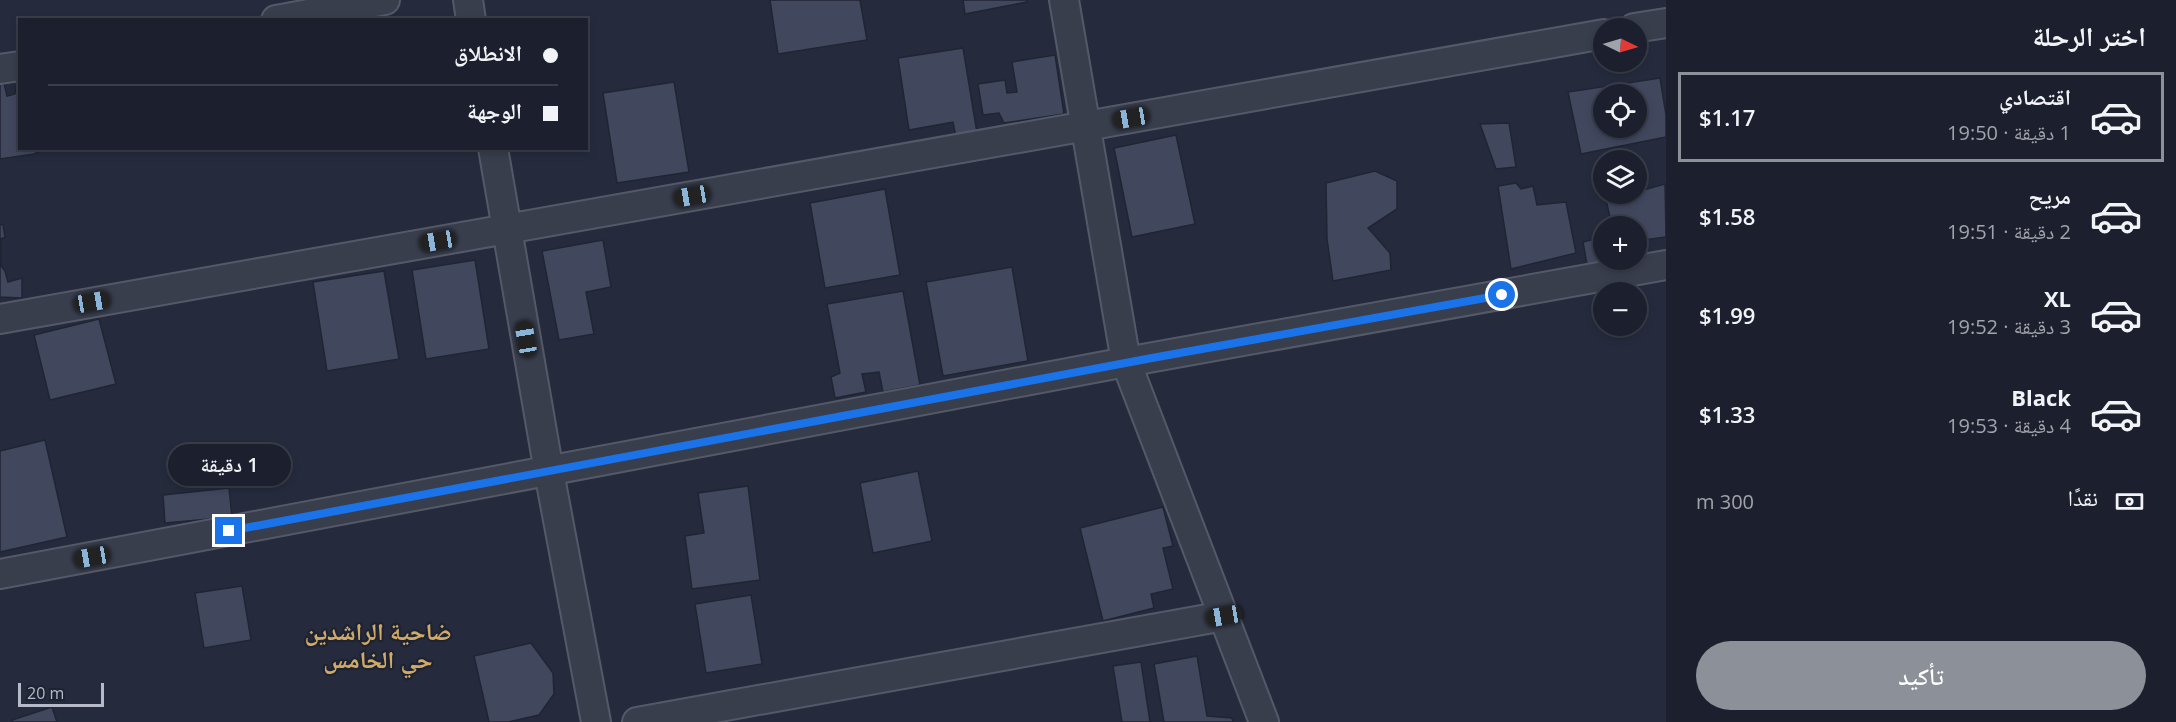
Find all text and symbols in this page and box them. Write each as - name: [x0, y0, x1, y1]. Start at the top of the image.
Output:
- text: اختر الرحلة: [2032, 17, 2146, 54]
- north arrow: [1593, 18, 1647, 72]
- map controls: [1593, 18, 1647, 336]
- text: الانطلاق: [454, 37, 522, 67]
- text: اقتصادي: [1999, 81, 2071, 111]
- button: locate: [1593, 84, 1647, 138]
- icon: car: [2089, 90, 2143, 144]
- text: الوجهة: [467, 95, 522, 125]
- text: $1.17: [1699, 102, 1755, 132]
- car: [1112, 106, 1150, 130]
- text: 1 دقيقة · 19:50: [1947, 119, 2071, 146]
- button: layers: [1593, 150, 1647, 204]
- text: مريح: [2028, 180, 2071, 210]
- car: [673, 184, 711, 208]
- icon: car: [2089, 189, 2143, 243]
- text: $1.58: [1699, 201, 1755, 231]
- button: +: [1593, 216, 1647, 270]
- text: 2 دقيقة · 19:51: [1947, 218, 2071, 245]
- car: [419, 229, 457, 253]
- route start: [1488, 281, 1515, 308]
- button: −: [1593, 282, 1647, 336]
- text: XL: [2044, 283, 2071, 313]
- icon: car: [2089, 288, 2143, 342]
- car: [73, 290, 111, 314]
- text: $1.99: [1699, 300, 1755, 330]
- text: 3 دقيقة · 19:52: [1947, 313, 2071, 340]
- car: [514, 320, 538, 358]
- text: Black: [2011, 382, 2071, 412]
- icon: car: [2089, 387, 2143, 441]
- text: $1.33: [1699, 399, 1755, 429]
- text: 4 دقيقة · 19:53: [1947, 412, 2071, 439]
- callout: 1 دقيقة: [168, 444, 290, 486]
- text: 1 دقيقة: [200, 451, 259, 478]
- text: نقدًا: [2068, 482, 2098, 512]
- icon: cash: [2113, 485, 2146, 518]
- text: 300 m: [1696, 488, 1754, 515]
- route end: [215, 517, 242, 544]
- car: [73, 545, 111, 569]
- car: [1205, 604, 1243, 628]
- district label: ضاحية الراشدين حي الخامس: [305, 614, 452, 679]
- button: تأكيد: [1696, 641, 2146, 710]
- scale bar: [18, 680, 104, 708]
- text: 20 m: [27, 682, 64, 704]

